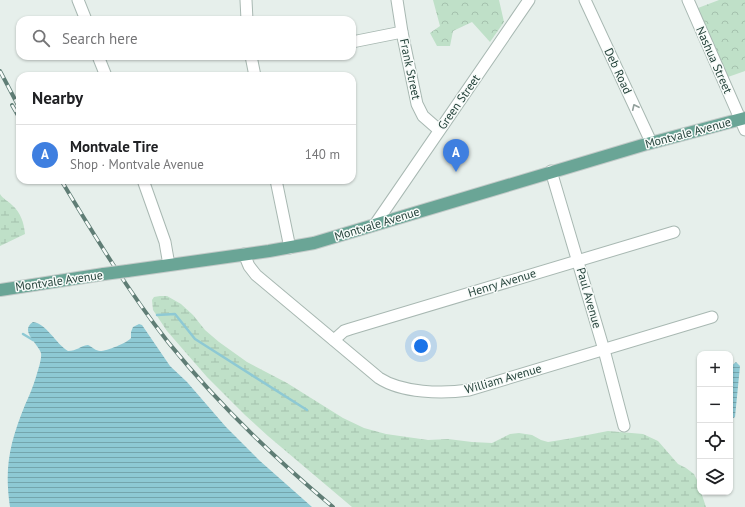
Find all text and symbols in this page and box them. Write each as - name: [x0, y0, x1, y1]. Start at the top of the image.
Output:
- search box: [16, 16, 356, 60]
- street label: Nashua Street: [693, 24, 736, 96]
- icon: search: [30, 27, 52, 49]
- text: Search here: [62, 29, 138, 48]
- street label: Frank Street: [397, 37, 424, 101]
- street label: Deb Road: [601, 45, 636, 96]
- street label: Green Street: [434, 71, 483, 132]
- text: Nearby: [32, 87, 83, 109]
- one-way arrow: [632, 104, 640, 111]
- street label: Montvale Avenue: [643, 114, 732, 151]
- text: Montvale Tire: [70, 137, 158, 156]
- pin: A: [443, 139, 469, 172]
- text: A: [41, 146, 49, 163]
- text: 140 m: [305, 146, 340, 163]
- text: Shop · Montvale Avenue: [70, 156, 204, 173]
- street label: Montvale Avenue: [332, 203, 421, 244]
- street label: Henry Avenue: [466, 265, 538, 300]
- street label: Paul Avenue: [574, 266, 605, 330]
- street label: Montvale Avenue: [14, 267, 104, 294]
- your location: [411, 336, 431, 356]
- map controls: [697, 351, 733, 495]
- button: +: [697, 351, 733, 387]
- street label: William Avenue: [463, 360, 543, 397]
- button: −: [697, 387, 733, 423]
- button: locate: [697, 423, 733, 459]
- button: layers: [697, 459, 733, 495]

